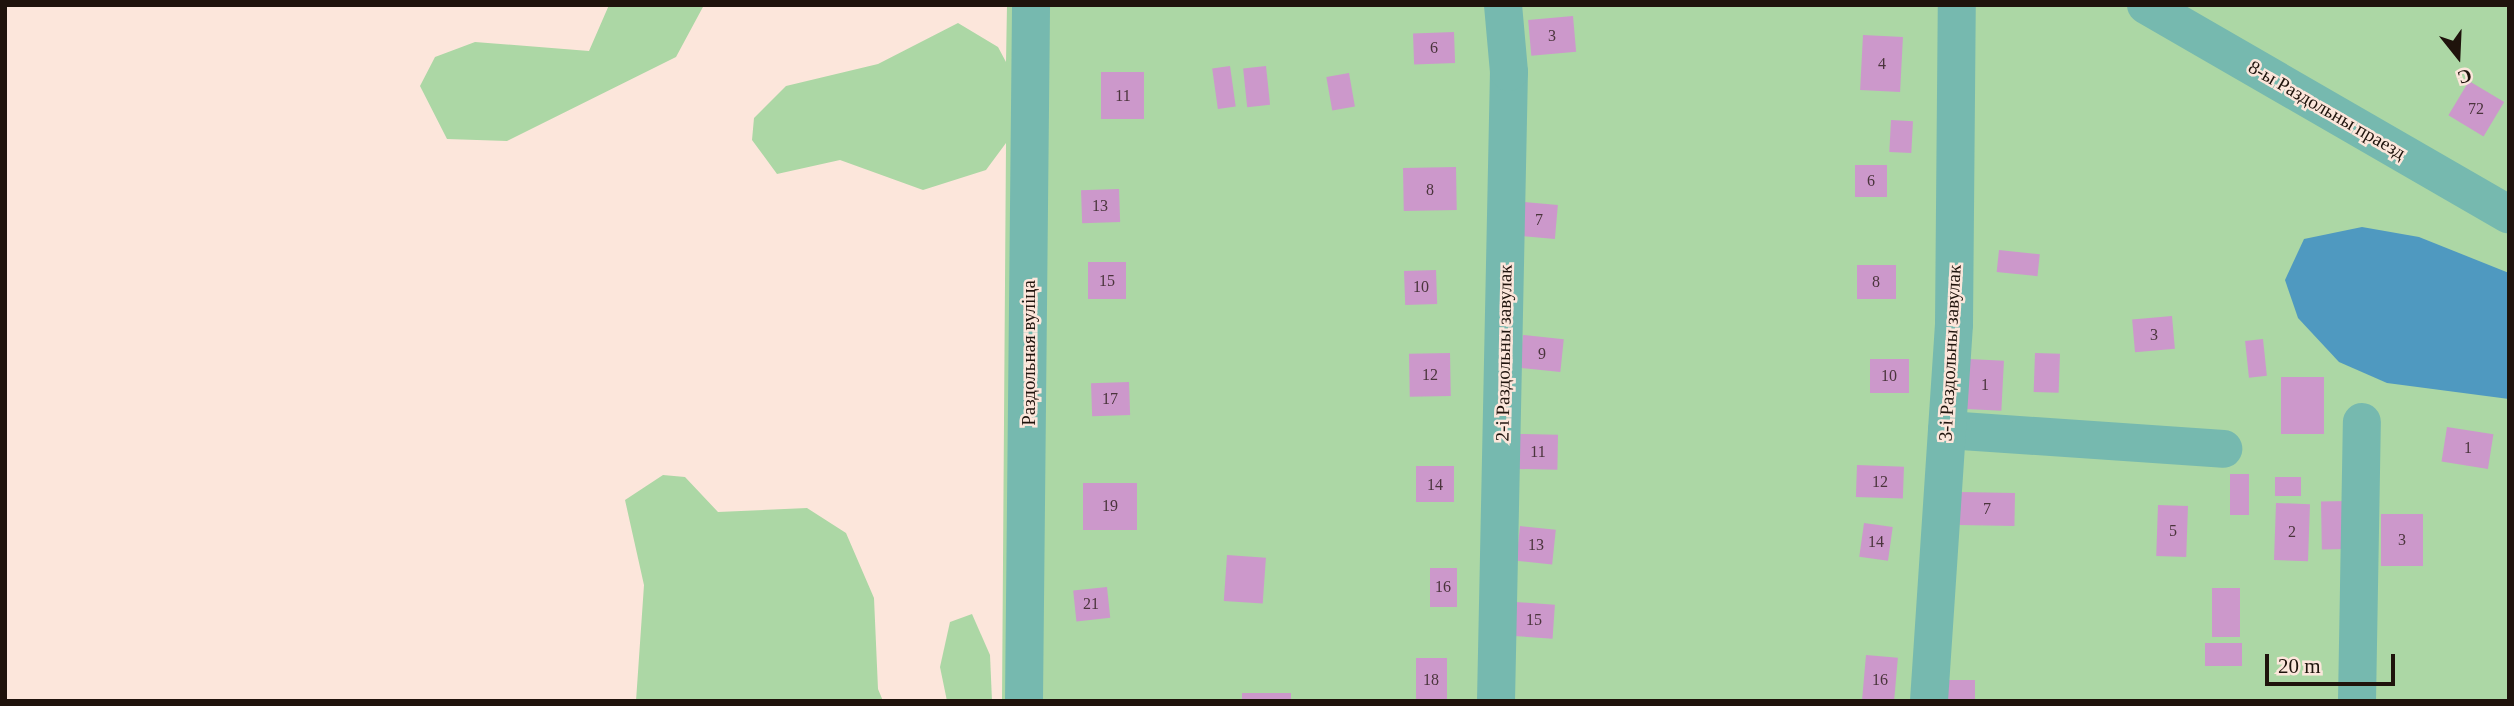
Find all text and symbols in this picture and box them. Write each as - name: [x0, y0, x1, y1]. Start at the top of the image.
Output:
- north arrow: [2423, 21, 2493, 91]
- house number: 3: [1548, 26, 1556, 46]
- house number: 6: [1430, 38, 1438, 58]
- house number: 4: [1878, 54, 1886, 74]
- street label: 8-ы Раздольны праезд: [2244, 56, 2410, 164]
- text: С: [2455, 64, 2474, 89]
- house number: 11: [1115, 86, 1131, 106]
- house number: 72: [2468, 99, 2484, 119]
- house number: 6: [1867, 171, 1875, 191]
- house number: 8: [1426, 180, 1434, 200]
- house number: 13: [1092, 196, 1108, 216]
- house number: 7: [1535, 210, 1543, 230]
- street label: 2-і Раздольны завулак: [1491, 264, 1517, 442]
- street label: 3-і Раздольны завулак: [1934, 264, 1966, 442]
- house number: 15: [1099, 271, 1115, 291]
- house number: 8: [1872, 272, 1880, 292]
- house number: 10: [1413, 277, 1429, 297]
- street label: Раздольная вуліца: [1018, 280, 1040, 426]
- house number: 3: [2150, 325, 2158, 345]
- house number: 9: [1538, 344, 1546, 364]
- house number: 12: [1422, 365, 1438, 385]
- house number: 10: [1881, 366, 1897, 386]
- house number: 1: [1981, 375, 1989, 395]
- house number: 17: [1102, 389, 1118, 409]
- house number: 1: [2464, 438, 2472, 458]
- house number: 11: [1530, 442, 1546, 462]
- house number: 12: [1872, 472, 1888, 492]
- house number: 14: [1427, 475, 1443, 495]
- house number: 19: [1102, 496, 1118, 516]
- house number: 7: [1983, 499, 1991, 519]
- house number: 5: [2169, 521, 2177, 541]
- house number: 2: [2288, 522, 2296, 542]
- house number: 3: [2398, 530, 2406, 550]
- house number: 14: [1868, 532, 1884, 552]
- house number: 13: [1528, 535, 1544, 555]
- house number: 16: [1435, 577, 1451, 597]
- house number: 21: [1083, 594, 1099, 614]
- house number: 15: [1526, 610, 1542, 630]
- scale bar: [2269, 640, 2398, 684]
- text: 20 m: [2278, 654, 2321, 678]
- house number: 18: [1423, 670, 1439, 690]
- house number: 16: [1872, 670, 1888, 690]

